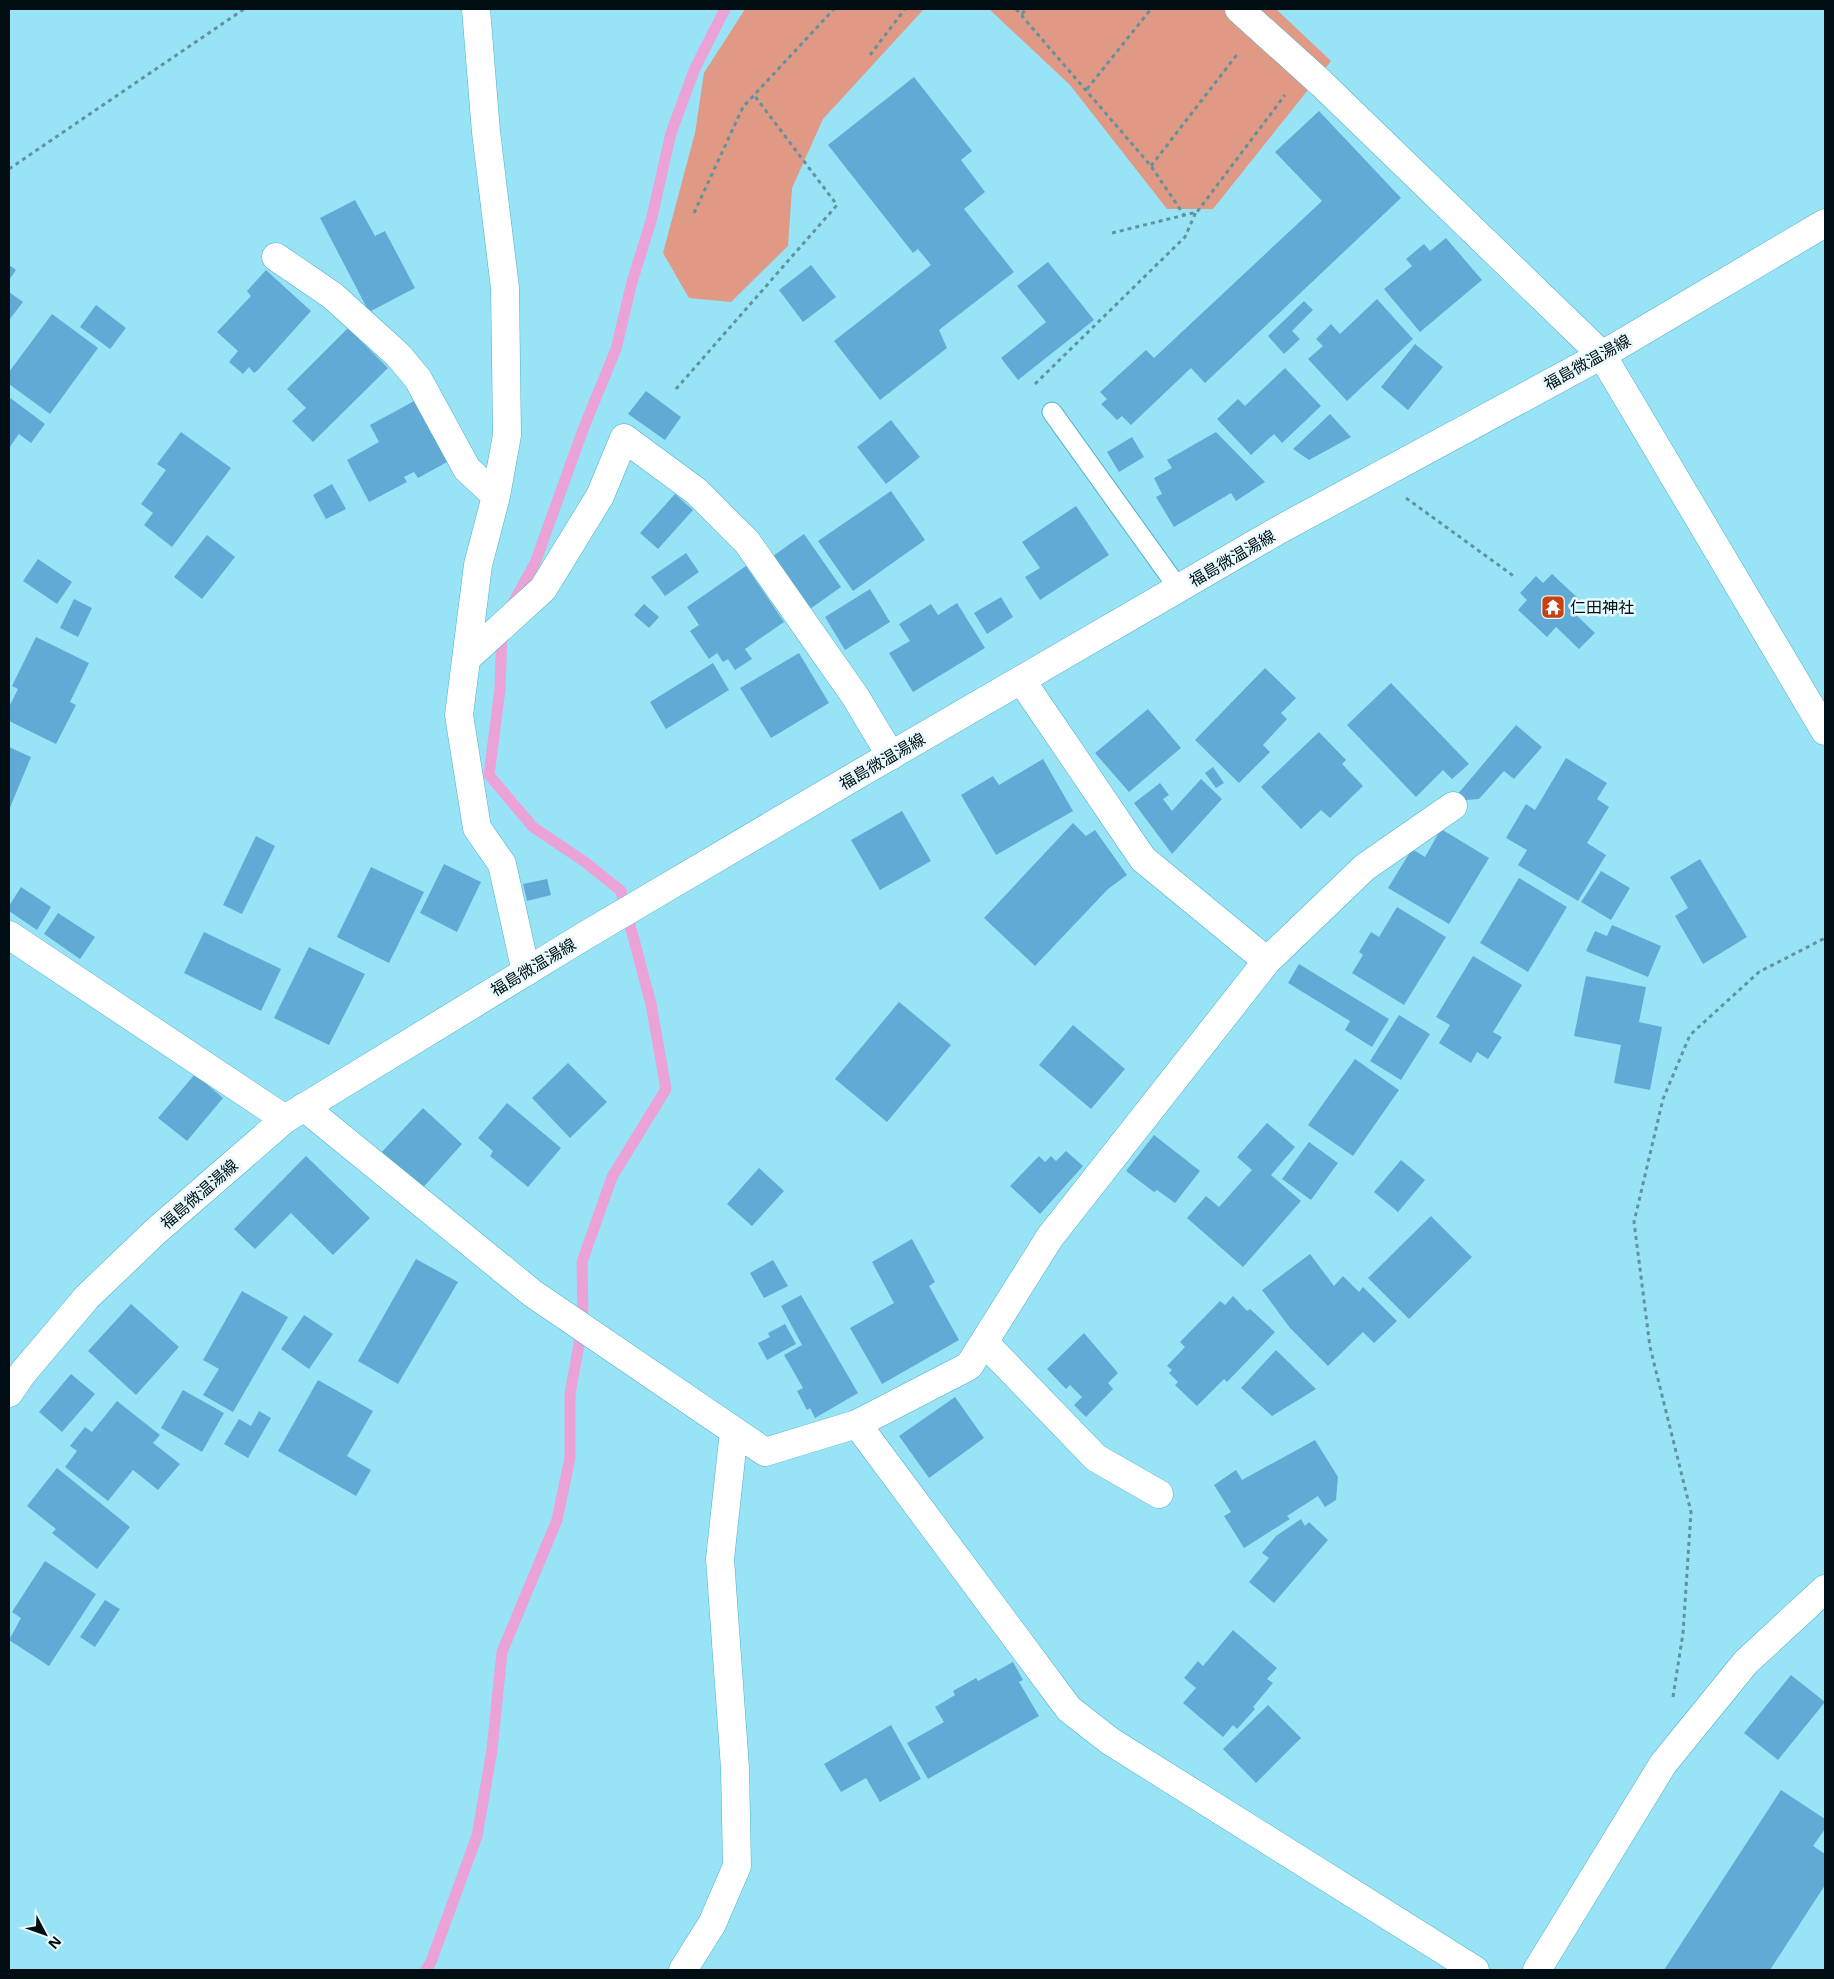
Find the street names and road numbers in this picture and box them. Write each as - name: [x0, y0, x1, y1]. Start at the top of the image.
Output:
- street label: 福島微温湯線: [1540, 329, 1634, 395]
- street label: 福島微温湯線: [1185, 524, 1279, 592]
- street label: 福島微温湯線: [835, 727, 929, 795]
- street label: 福島微温湯線: [486, 933, 580, 1001]
- street label: 福島微温湯線: [156, 1154, 242, 1234]

